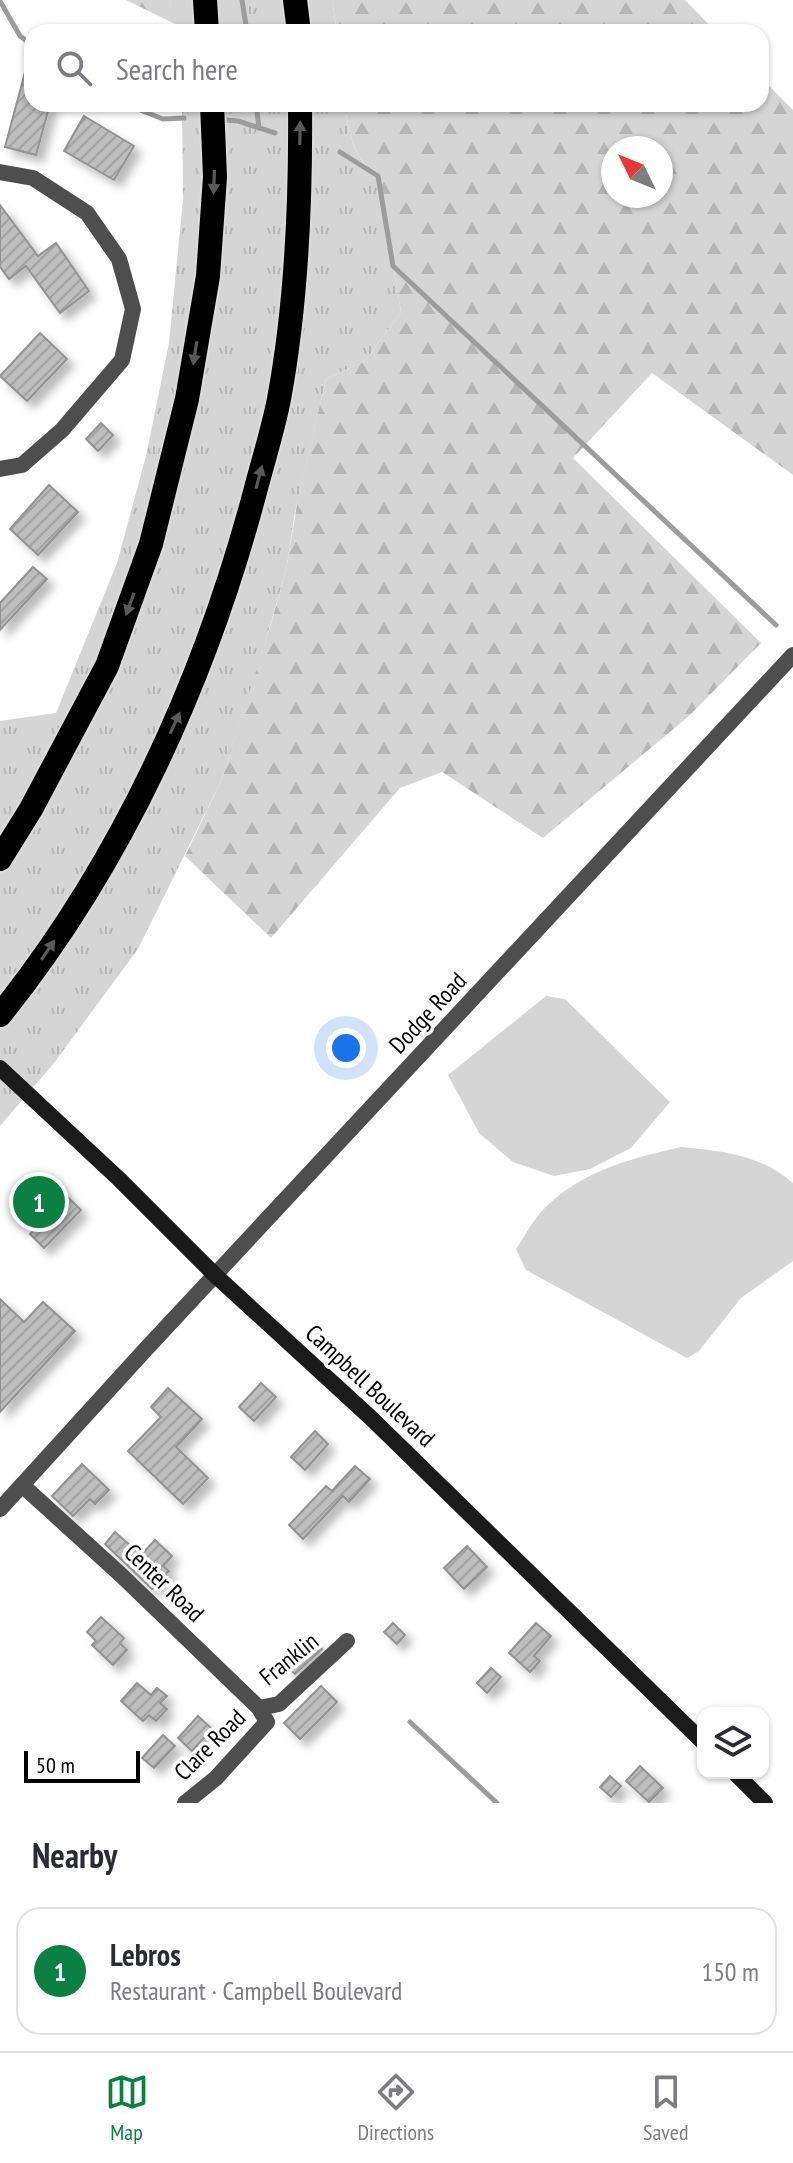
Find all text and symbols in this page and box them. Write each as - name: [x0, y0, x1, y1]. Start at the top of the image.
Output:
- search box: [24, 24, 769, 112]
- icon: search: [52, 46, 96, 90]
- text: Search here: [116, 49, 238, 88]
- one-way arrow: [294, 120, 306, 145]
- north arrow: [601, 136, 673, 208]
- one-way arrow: [208, 170, 221, 195]
- one-way arrow: [188, 341, 201, 366]
- one-way arrow: [253, 464, 265, 489]
- one-way arrow: [123, 592, 135, 616]
- one-way arrow: [168, 711, 182, 734]
- one-way arrow: [41, 939, 56, 960]
- street label: Dodge Road: [382, 966, 473, 1060]
- your location: [326, 1028, 366, 1068]
- pin: 1: [13, 1172, 65, 1232]
- street label: Campbell Boulevard: [299, 1318, 442, 1454]
- street label: Center Road: [118, 1537, 211, 1628]
- street label: Franklin: [253, 1625, 325, 1692]
- street label: Clare Road: [167, 1702, 252, 1787]
- map controls: [697, 1707, 769, 1779]
- button: layers: [697, 1707, 769, 1779]
- scale bar: [24, 1747, 140, 1783]
- text: 50 m: [36, 1751, 75, 1779]
- text: Nearby: [32, 1833, 117, 1877]
- text: Lebros: [110, 1935, 181, 1974]
- text: 1: [54, 1955, 66, 1988]
- text: 150 m: [701, 1955, 759, 1988]
- text: Restaurant · Campbell Boulevard: [110, 1974, 402, 2007]
- tab: Map: [105, 2070, 149, 2146]
- tab: Directions: [358, 2070, 434, 2146]
- tab: Saved: [643, 2070, 688, 2146]

